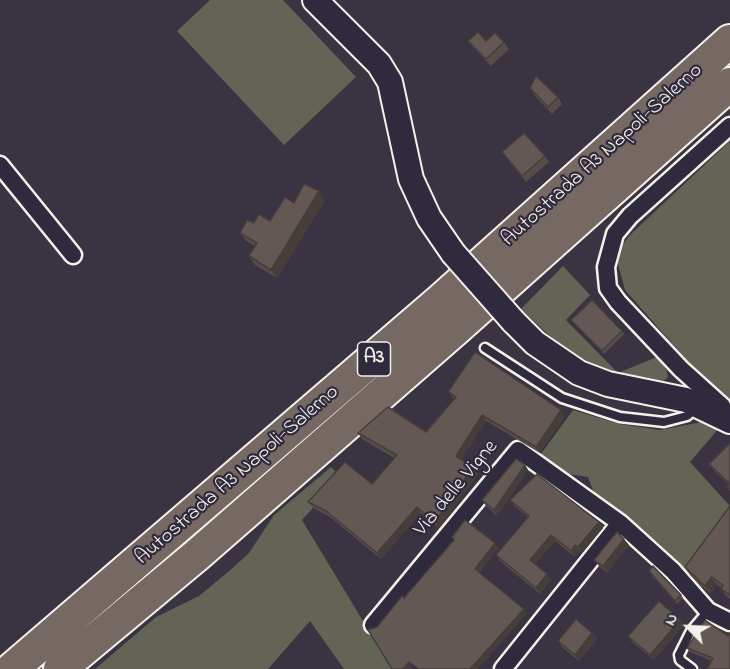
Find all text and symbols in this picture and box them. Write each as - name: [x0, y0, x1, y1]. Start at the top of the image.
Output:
- street label: Autostrada A3 Napoli-Salerno: [497, 59, 709, 253]
- road number: A3: [358, 342, 391, 376]
- street label: Autostrada A3 Napoli-Salerno: [131, 381, 345, 571]
- street label: Via delle Vigne: [409, 436, 505, 542]
- north arrow: [658, 597, 718, 657]
- text: N: [658, 610, 685, 629]

